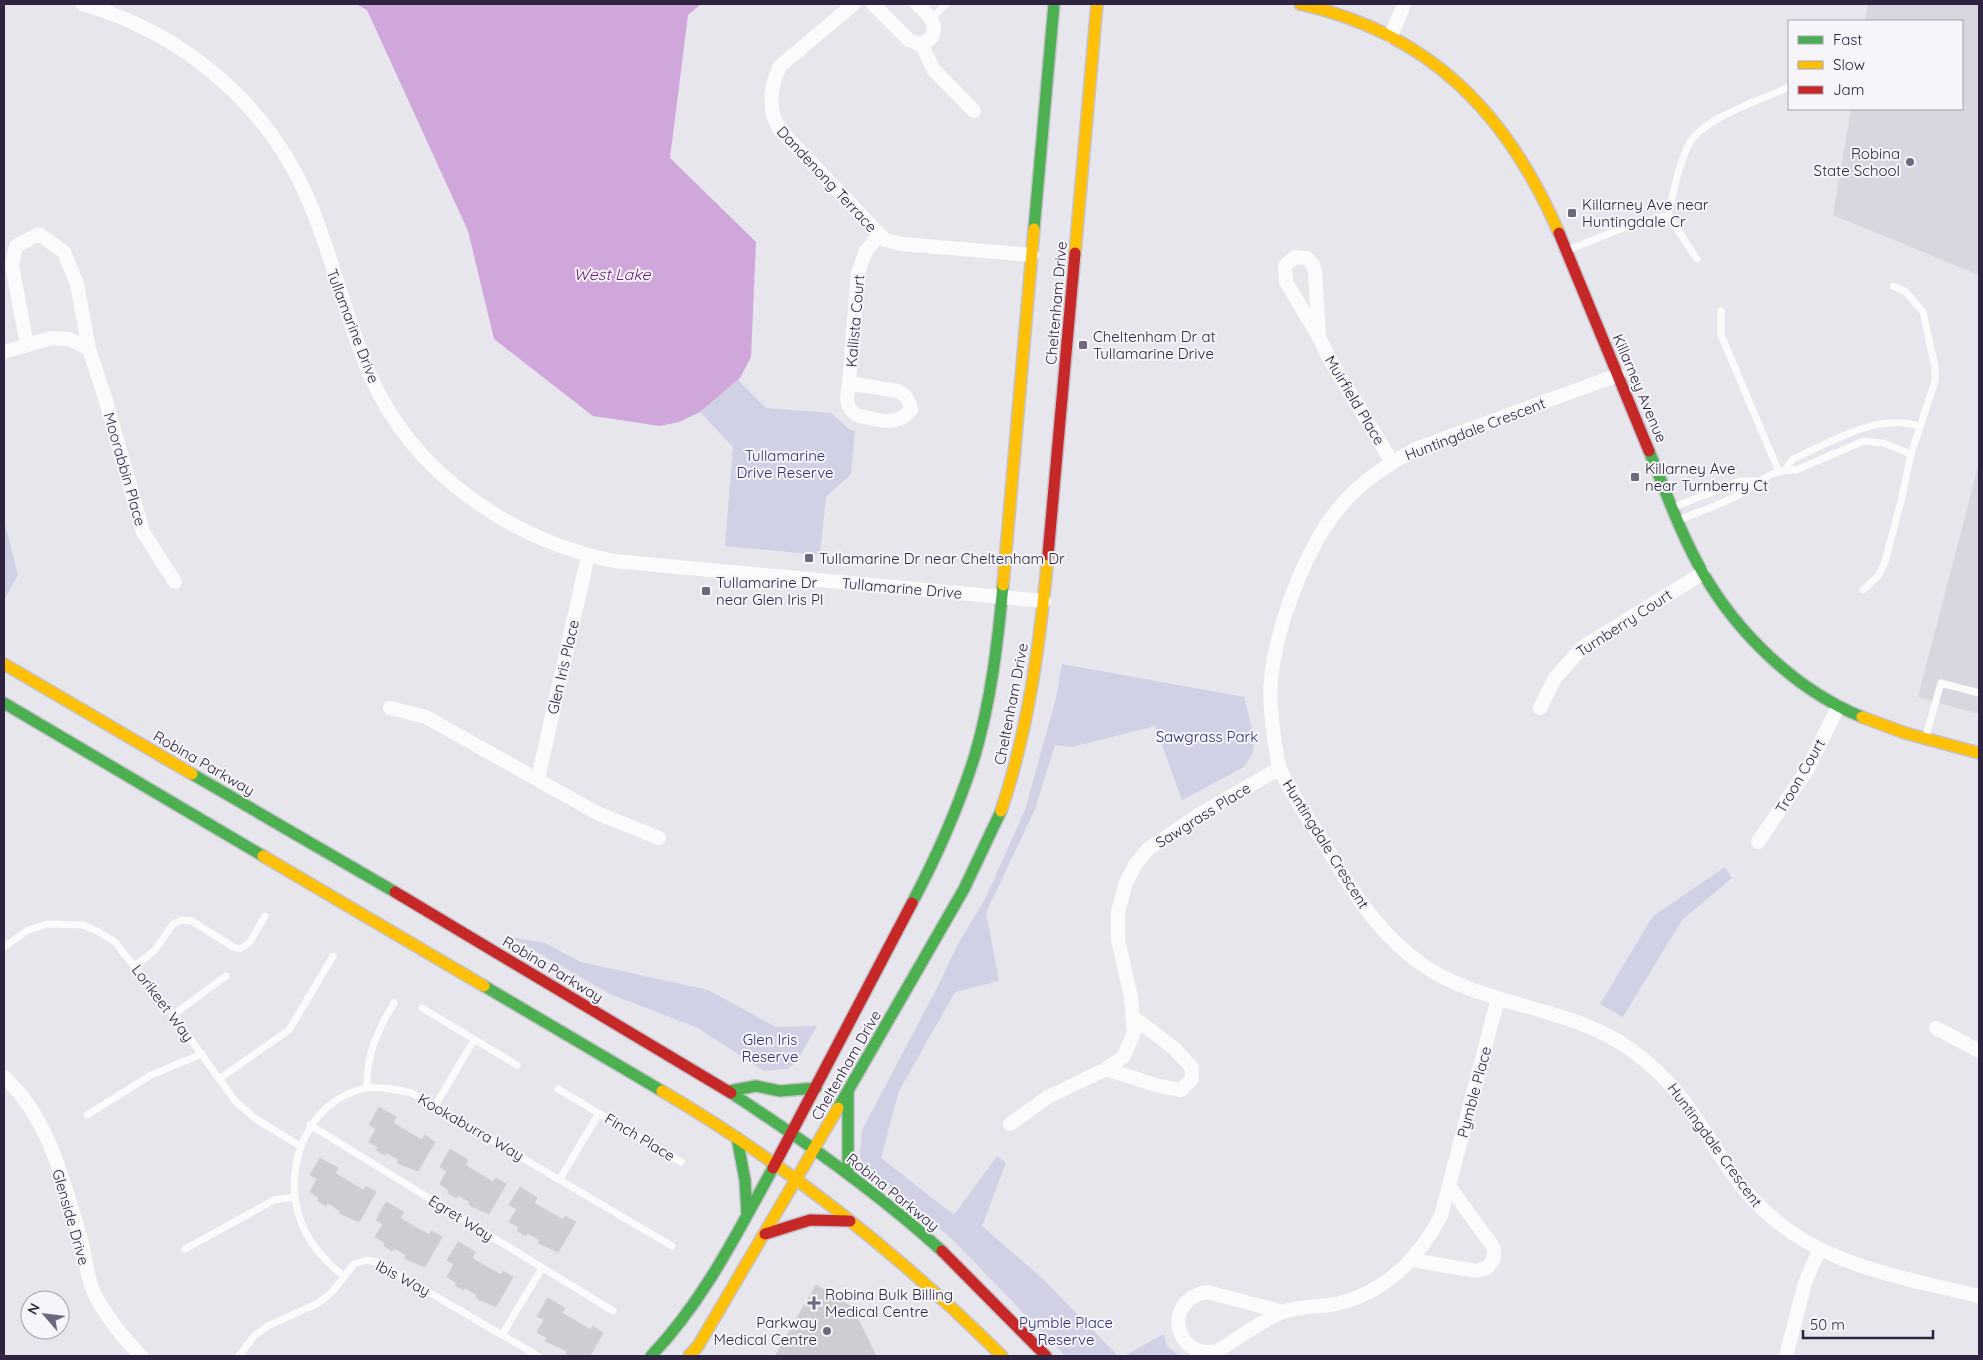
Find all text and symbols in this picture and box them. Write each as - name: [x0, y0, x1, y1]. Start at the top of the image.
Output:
- legend: [1788, 20, 1963, 110]
- text: Fast: [1833, 30, 1862, 49]
- text: Slow: [1833, 55, 1865, 74]
- text: Jam: [1833, 80, 1864, 99]
- street label: Dandenong Terrace: [773, 122, 881, 236]
- place label: Robina State School: [1814, 144, 1900, 180]
- marker: Robina State School: [1904, 156, 1916, 168]
- place label: Killarney Ave near Huntingdale Cr: [1582, 195, 1709, 231]
- marker: Killarney Ave near Huntingdale Cr: [1566, 207, 1578, 219]
- street label: Cheltenham Drive: [1041, 240, 1071, 366]
- water label: West Lake: [573, 264, 651, 284]
- street label: Tullamarine Drive: [322, 266, 384, 386]
- street label: Kallista Court: [841, 274, 869, 368]
- place label: Cheltenham Dr at Tullamarine Drive: [1093, 327, 1216, 363]
- street label: Killarney Avenue: [1609, 331, 1671, 445]
- marker: Cheltenham Dr at Tullamarine Drive: [1077, 339, 1089, 351]
- street label: Muirfield Place: [1321, 352, 1389, 448]
- street label: Huntingdale Crescent: [1402, 393, 1548, 465]
- street label: Moorabbin Place: [100, 410, 150, 528]
- park label: Tullamarine Drive Reserve: [736, 446, 834, 482]
- place label: Killarney Ave near Turnberry Ct: [1645, 459, 1768, 495]
- marker: Killarney Ave near Turnberry Ct: [1629, 471, 1641, 483]
- place label: Tullamarine Dr near Cheltenham Dr: [819, 549, 1065, 568]
- marker: Tullamarine Dr near Cheltenham Dr: [803, 552, 815, 564]
- place label: Tullamarine Dr near Glen Iris Pl: [716, 573, 823, 609]
- street label: Tullamarine Drive: [841, 573, 963, 603]
- marker: Tullamarine Dr near Glen Iris Pl: [700, 585, 712, 597]
- street label: Turnberry Court: [1573, 585, 1675, 661]
- street label: Glen Iris Place: [543, 618, 583, 716]
- street label: Cheltenham Drive: [990, 641, 1032, 767]
- street label: Robina Parkway: [150, 726, 258, 800]
- park label: Sawgrass Park: [1156, 727, 1258, 746]
- street label: Troon Court: [1771, 735, 1829, 817]
- street label: Huntingdale Crescent: [1279, 776, 1373, 912]
- street label: Sawgrass Place: [1152, 778, 1254, 852]
- street label: Robina Parkway: [499, 932, 607, 1006]
- street label: Lorikeet Way: [128, 961, 198, 1045]
- street label: Cheltenham Drive: [807, 1007, 885, 1123]
- park label: Glen Iris Reserve: [742, 1030, 798, 1066]
- street label: Pymble Place: [1453, 1044, 1495, 1140]
- street label: Huntingdale Crescent: [1664, 1079, 1766, 1211]
- street label: Kookaburra Way: [415, 1089, 527, 1165]
- street label: Finch Place: [601, 1109, 679, 1165]
- street label: Robina Parkway: [843, 1149, 943, 1235]
- street label: Glenside Drive: [48, 1167, 94, 1267]
- street label: Egret Way: [425, 1191, 497, 1245]
- street label: Ibis Way: [372, 1256, 434, 1300]
- place label: Robina Bulk Billing Medical Centre: [825, 1285, 953, 1321]
- north arrow: [20, 1290, 70, 1340]
- marker: Robina Bulk Billing Medical Centre: [807, 1296, 821, 1310]
- text: N: [23, 1300, 44, 1318]
- scale bar: [1803, 1308, 1933, 1340]
- place label: Parkway Medical Centre: [713, 1313, 817, 1349]
- park label: Pymble Place Reserve: [1019, 1313, 1113, 1349]
- text: 50 m: [1810, 1315, 1845, 1334]
- marker: Parkway Medical Centre: [821, 1325, 833, 1337]

